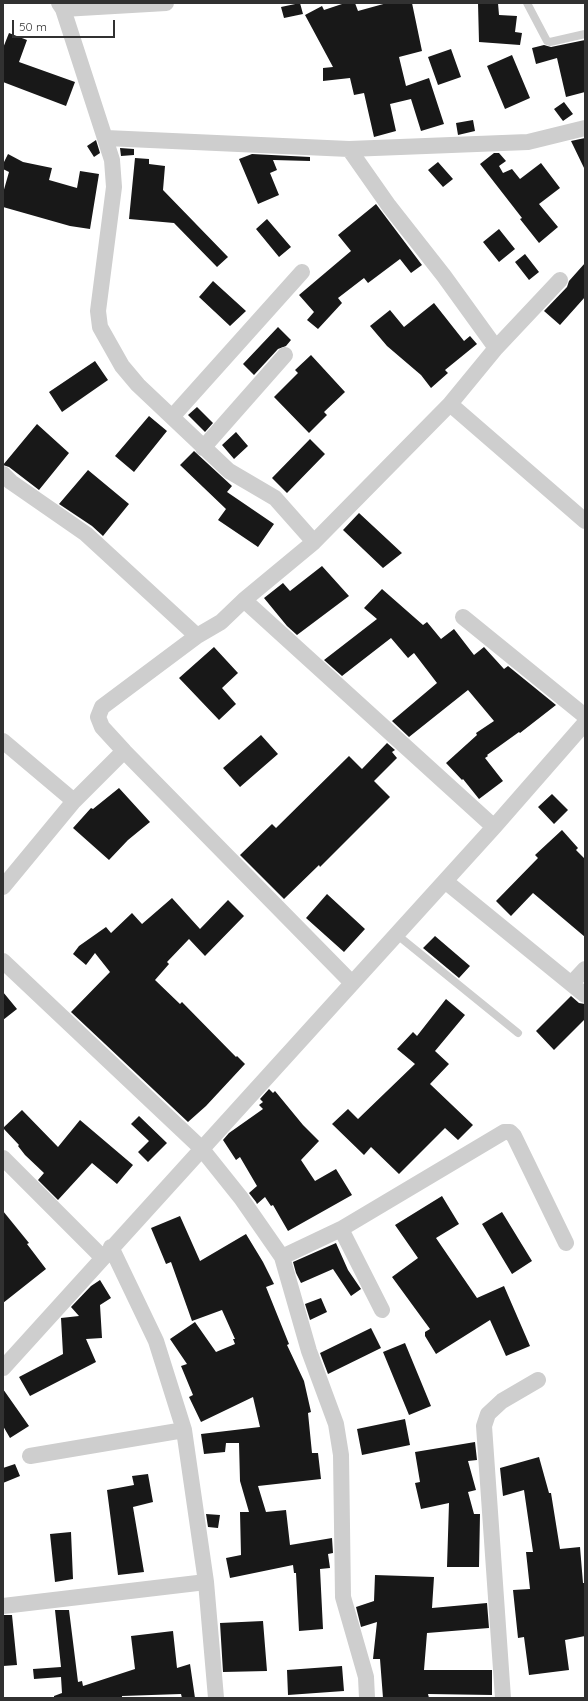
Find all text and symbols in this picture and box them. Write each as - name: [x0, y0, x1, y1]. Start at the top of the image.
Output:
- scale bar: [14, 12, 117, 38]
- text: 50 m: [19, 19, 47, 34]

